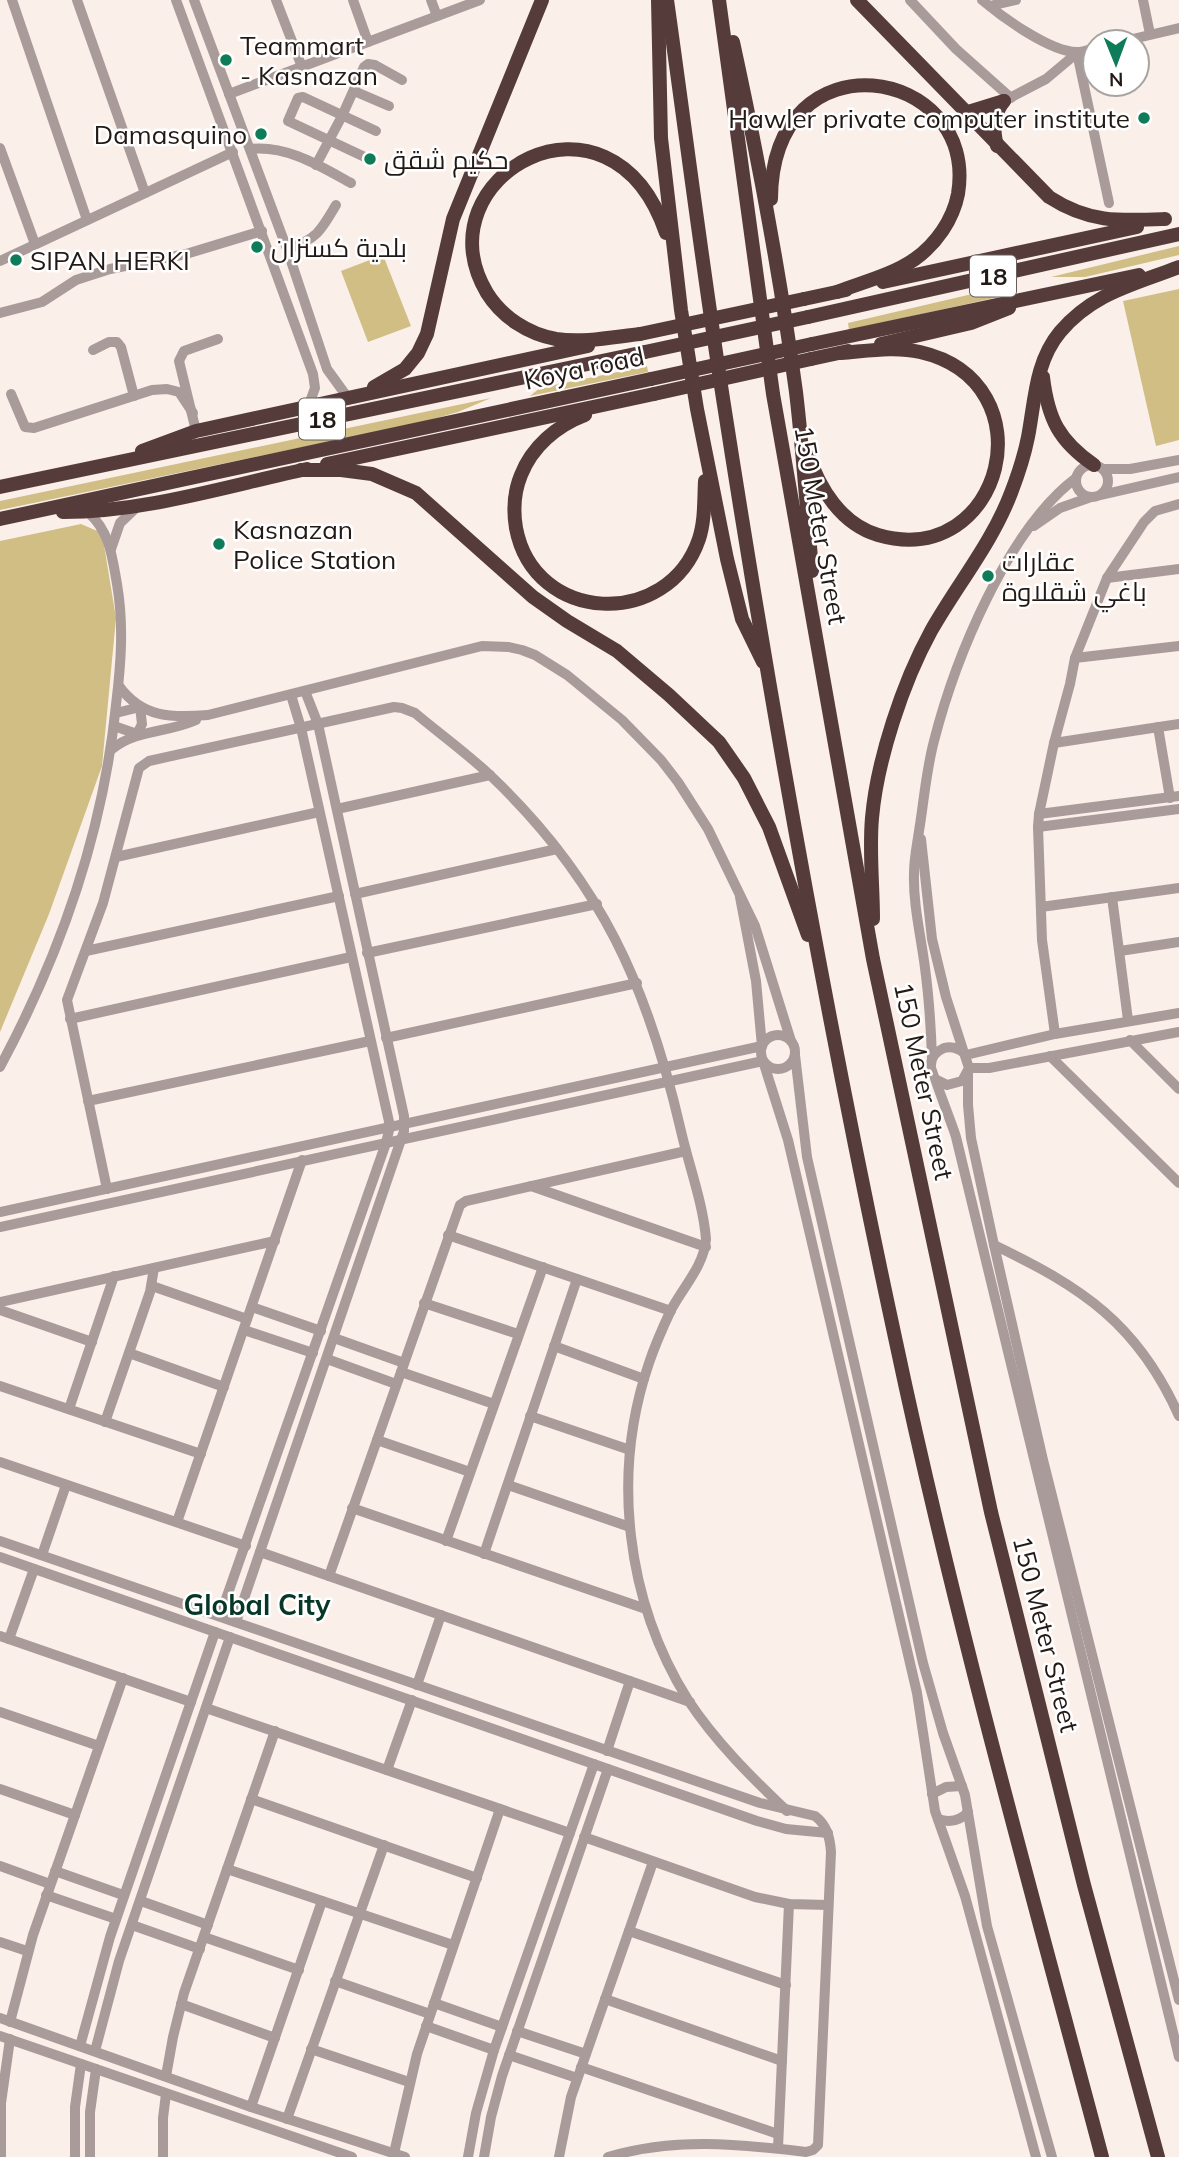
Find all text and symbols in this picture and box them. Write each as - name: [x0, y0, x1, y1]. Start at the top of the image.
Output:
- north arrow: [1081, 28, 1151, 98]
- place label: Teammart - Kasnazan: [240, 29, 378, 92]
- marker: Teammart - Kasnazan: [218, 52, 234, 68]
- text: N: [1109, 68, 1124, 92]
- place label: Hawler private computer institute: [728, 102, 1130, 135]
- marker: Hawler private computer institute: [1136, 110, 1152, 126]
- place label: Damasquino: [94, 118, 247, 151]
- marker: Damasquino: [253, 126, 269, 142]
- place label: حكيم شقق: [384, 143, 509, 178]
- marker: حكيم شقق: [362, 151, 378, 167]
- place label: بلدية كسنزان: [271, 231, 407, 264]
- marker: بلدية كسنزان: [249, 239, 265, 255]
- place label: SIPAN HERKI: [30, 244, 190, 277]
- marker: SIPAN HERKI: [8, 252, 24, 268]
- road number: 18: [970, 256, 1016, 296]
- street label: Koya road: [521, 339, 647, 397]
- road number: 18: [299, 398, 345, 440]
- street label: 150 Meter Street: [787, 423, 855, 627]
- place label: Kasnazan Police Station: [233, 513, 396, 576]
- marker: Kasnazan Police Station: [211, 536, 227, 552]
- place label: عقارات باغي شقلاوة: [1002, 545, 1147, 613]
- marker: عقارات باغي شقلاوة: [980, 568, 996, 584]
- street label: 150 Meter Street: [887, 979, 961, 1183]
- street label: 150 Meter Street: [1006, 1532, 1086, 1736]
- district label: Global City: [184, 1587, 331, 1622]

